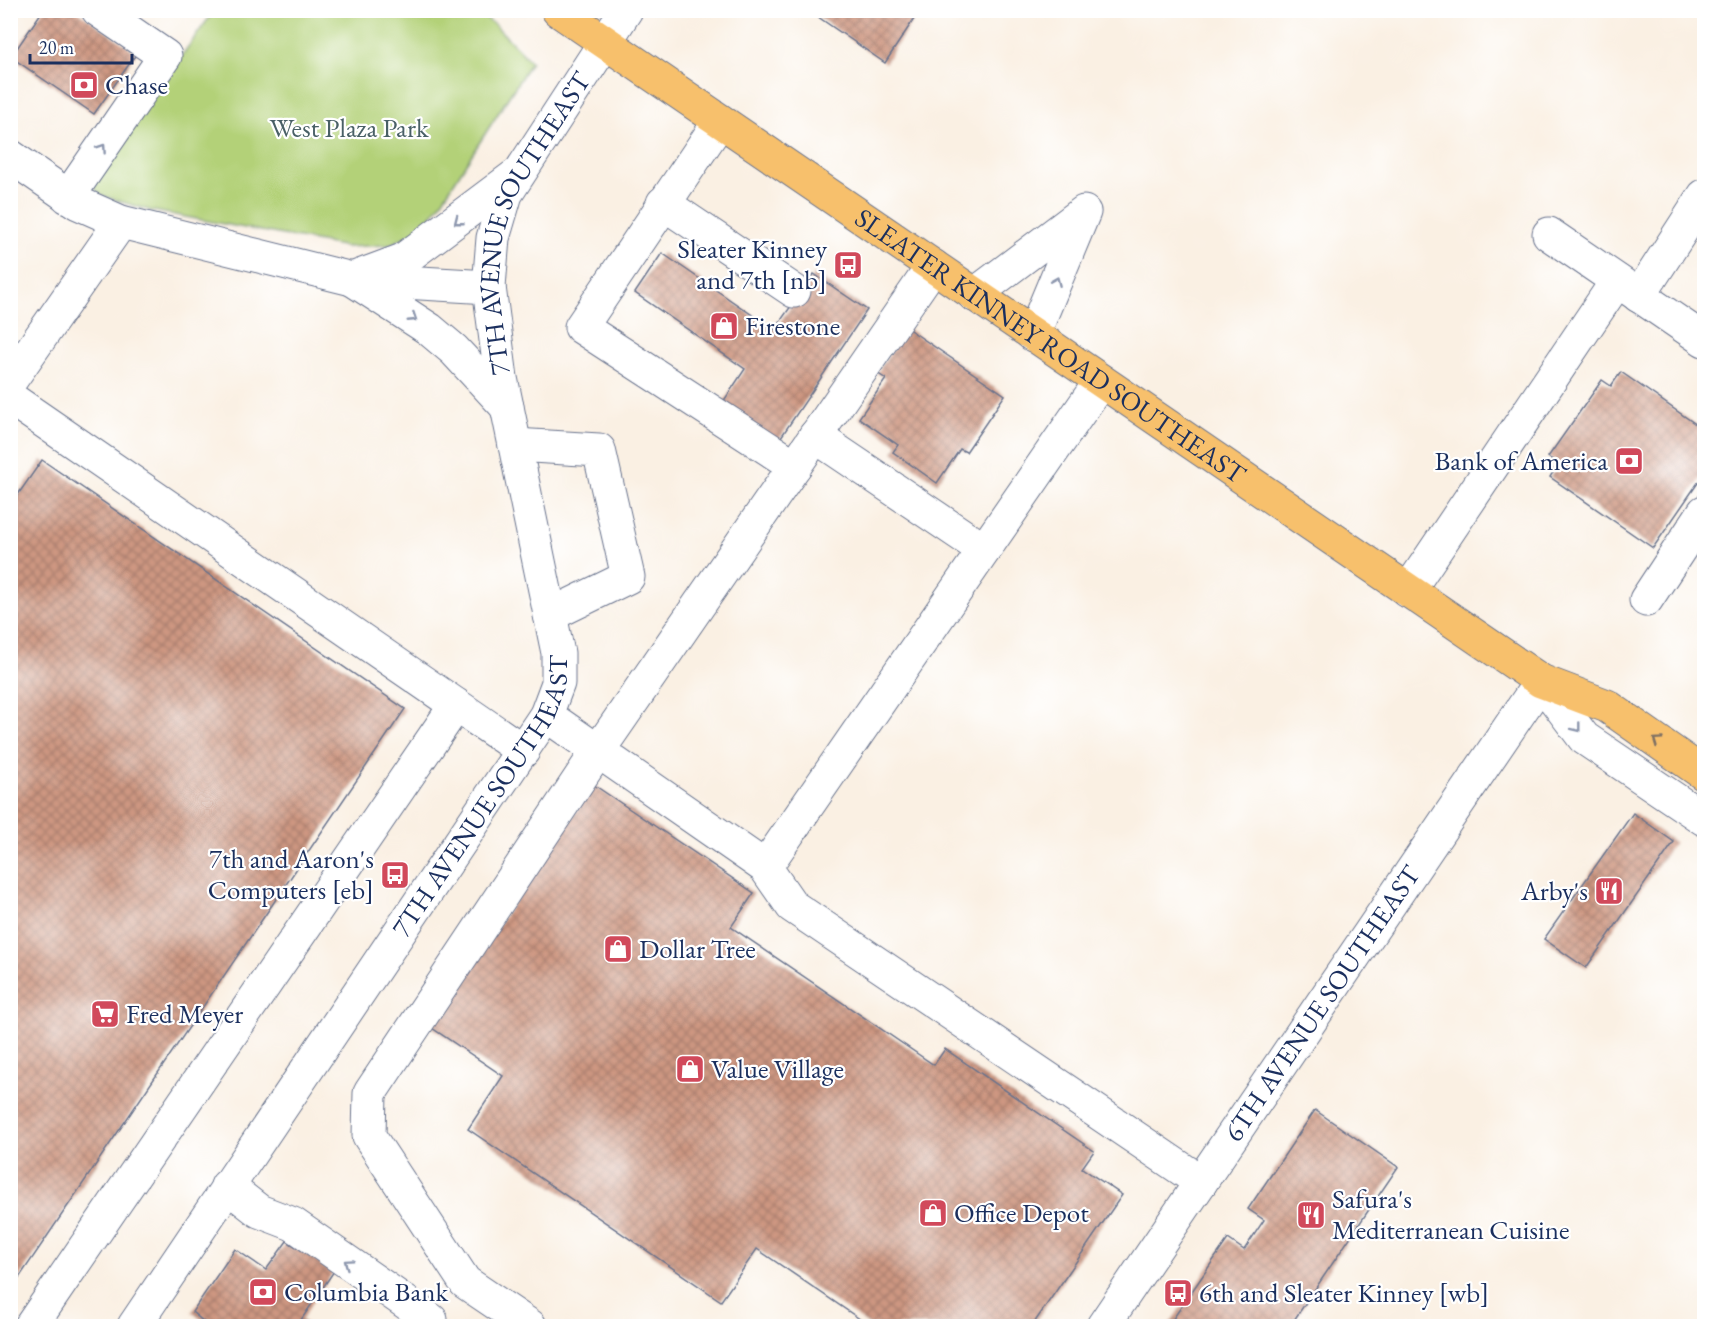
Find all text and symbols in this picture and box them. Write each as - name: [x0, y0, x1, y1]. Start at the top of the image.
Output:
- scale bar: [30, 27, 132, 65]
- text: 20 m: [39, 36, 74, 59]
- street label: 7TH AVENUE SOUTHEAST: [471, 64, 598, 377]
- place label: Chase: [105, 67, 168, 102]
- bank icon: Chase: [68, 69, 100, 101]
- park label: West Plaza Park: [269, 110, 429, 145]
- one-way arrow: [95, 144, 106, 155]
- street label: SLEATER KINNEY ROAD SOUTHEAST: [848, 200, 1253, 492]
- one-way arrow: [454, 213, 465, 224]
- place label: Sleater Kinney and 7th [nb]: [677, 231, 827, 297]
- bus stop icon: Sleater Kinney and 7th [nb]: [832, 249, 864, 281]
- one-way arrow: [1049, 276, 1061, 287]
- place label: Firestone: [745, 308, 840, 343]
- shop icon: Firestone: [708, 310, 740, 342]
- one-way arrow: [406, 311, 417, 322]
- place label: Bank of America: [1434, 443, 1608, 478]
- bank icon: Bank of America: [1613, 445, 1645, 477]
- street label: 7TH AVENUE SOUTHEAST: [383, 654, 575, 943]
- one-way arrow: [1569, 721, 1580, 732]
- one-way arrow: [1652, 737, 1663, 748]
- place label: 7th and Aaron's Computers [eb]: [208, 841, 374, 907]
- street label: 6TH AVENUE SOUTHEAST: [1216, 858, 1428, 1148]
- bus stop icon: 7th and Aaron's Computers [eb]: [379, 859, 411, 891]
- place label: Arby's: [1520, 873, 1588, 908]
- restaurant icon: Arby's: [1593, 875, 1625, 907]
- place label: Dollar Tree: [639, 931, 756, 966]
- shop icon: Dollar Tree: [602, 933, 634, 965]
- place label: Fred Meyer: [126, 996, 243, 1031]
- supermarket icon: Fred Meyer: [89, 998, 121, 1030]
- place label: Value Village: [711, 1051, 844, 1086]
- shop icon: Value Village: [674, 1053, 706, 1085]
- place label: Safura's Mediterranean Cuisine: [1332, 1181, 1570, 1247]
- place label: Office Depot: [954, 1195, 1089, 1230]
- shop icon: Office Depot: [917, 1197, 949, 1229]
- restaurant icon: Safura's Mediterranean Cuisine: [1295, 1199, 1327, 1231]
- one-way arrow: [344, 1259, 355, 1270]
- place label: Columbia Bank: [284, 1274, 448, 1309]
- place label: 6th and Sleater Kinney [wb]: [1199, 1275, 1489, 1310]
- bank icon: Columbia Bank: [247, 1276, 279, 1308]
- bus stop icon: 6th and Sleater Kinney [wb]: [1162, 1277, 1194, 1309]

